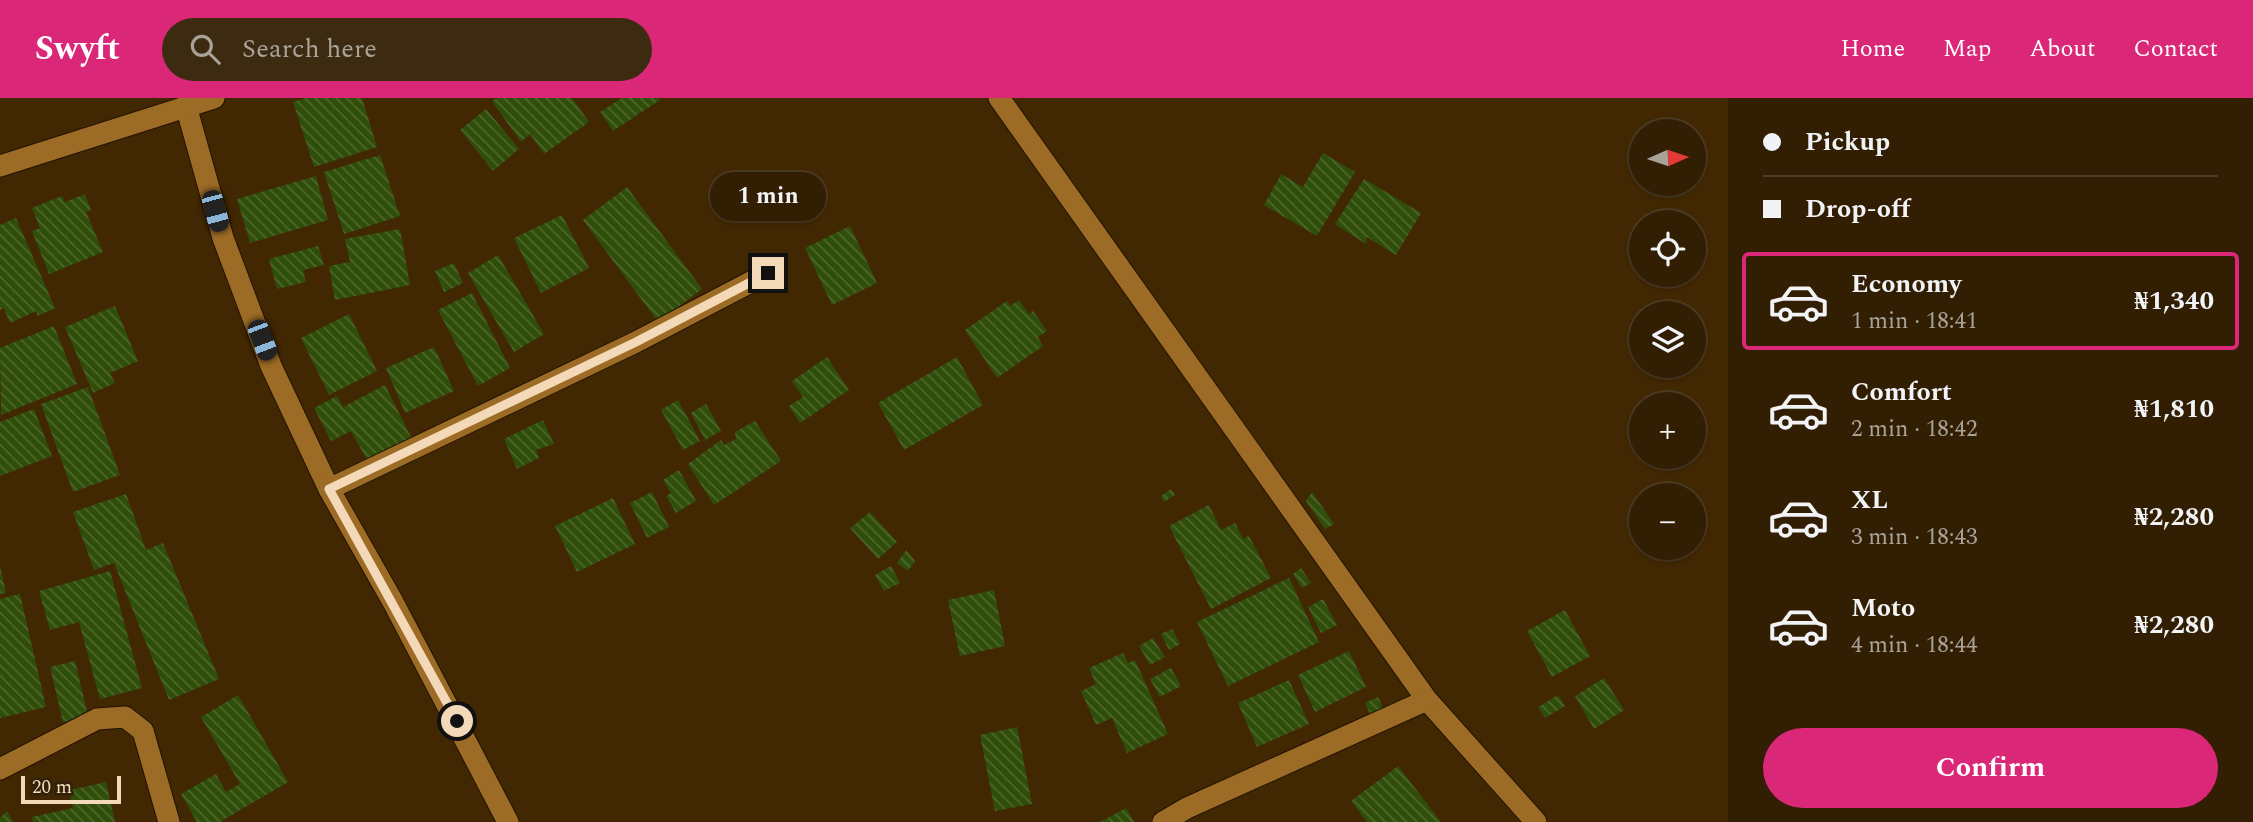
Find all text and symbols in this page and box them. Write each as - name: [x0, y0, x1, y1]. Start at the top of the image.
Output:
- search box: [162, 18, 652, 81]
- text: Swyft: [35, 24, 120, 74]
- text: Search here: [242, 29, 377, 69]
- icon: search: [186, 30, 224, 68]
- text: Home: [1840, 31, 1905, 67]
- text: Map: [1943, 31, 1991, 67]
- text: About: [2029, 31, 2095, 67]
- text: Contact: [2133, 31, 2218, 67]
- north arrow: [1629, 119, 1706, 196]
- map controls: [1629, 119, 1706, 560]
- text: Pickup: [1805, 122, 1890, 162]
- callout: 1 min: [710, 172, 826, 220]
- text: 1 min: [737, 179, 799, 214]
- car: [200, 188, 231, 234]
- text: Drop-off: [1805, 189, 1910, 229]
- button: locate: [1629, 210, 1706, 287]
- route end: [752, 257, 784, 289]
- text: Economy: [1851, 264, 1961, 304]
- icon: car: [1767, 270, 1830, 333]
- text: ₦1,340: [2134, 281, 2214, 321]
- button: layers: [1629, 301, 1706, 378]
- text: 1 min · 18:41: [1851, 304, 1978, 339]
- car: [245, 317, 280, 363]
- text: Comfort: [1851, 372, 1952, 412]
- icon: car: [1767, 378, 1830, 441]
- text: ₦1,810: [2134, 389, 2214, 429]
- button: +: [1629, 392, 1706, 469]
- text: 2 min · 18:42: [1851, 412, 1978, 447]
- text: XL: [1851, 480, 1888, 520]
- button: −: [1629, 483, 1706, 560]
- icon: car: [1767, 486, 1830, 549]
- text: ₦2,280: [2134, 497, 2214, 537]
- text: 3 min · 18:43: [1851, 520, 1978, 555]
- text: Moto: [1851, 588, 1915, 628]
- icon: car: [1767, 594, 1830, 657]
- text: ₦2,280: [2134, 605, 2214, 645]
- text: 4 min · 18:44: [1851, 628, 1978, 663]
- route start: [441, 705, 473, 737]
- button: Confirm: [1763, 728, 2218, 808]
- scale bar: [21, 773, 121, 805]
- text: 20 m: [32, 773, 72, 802]

